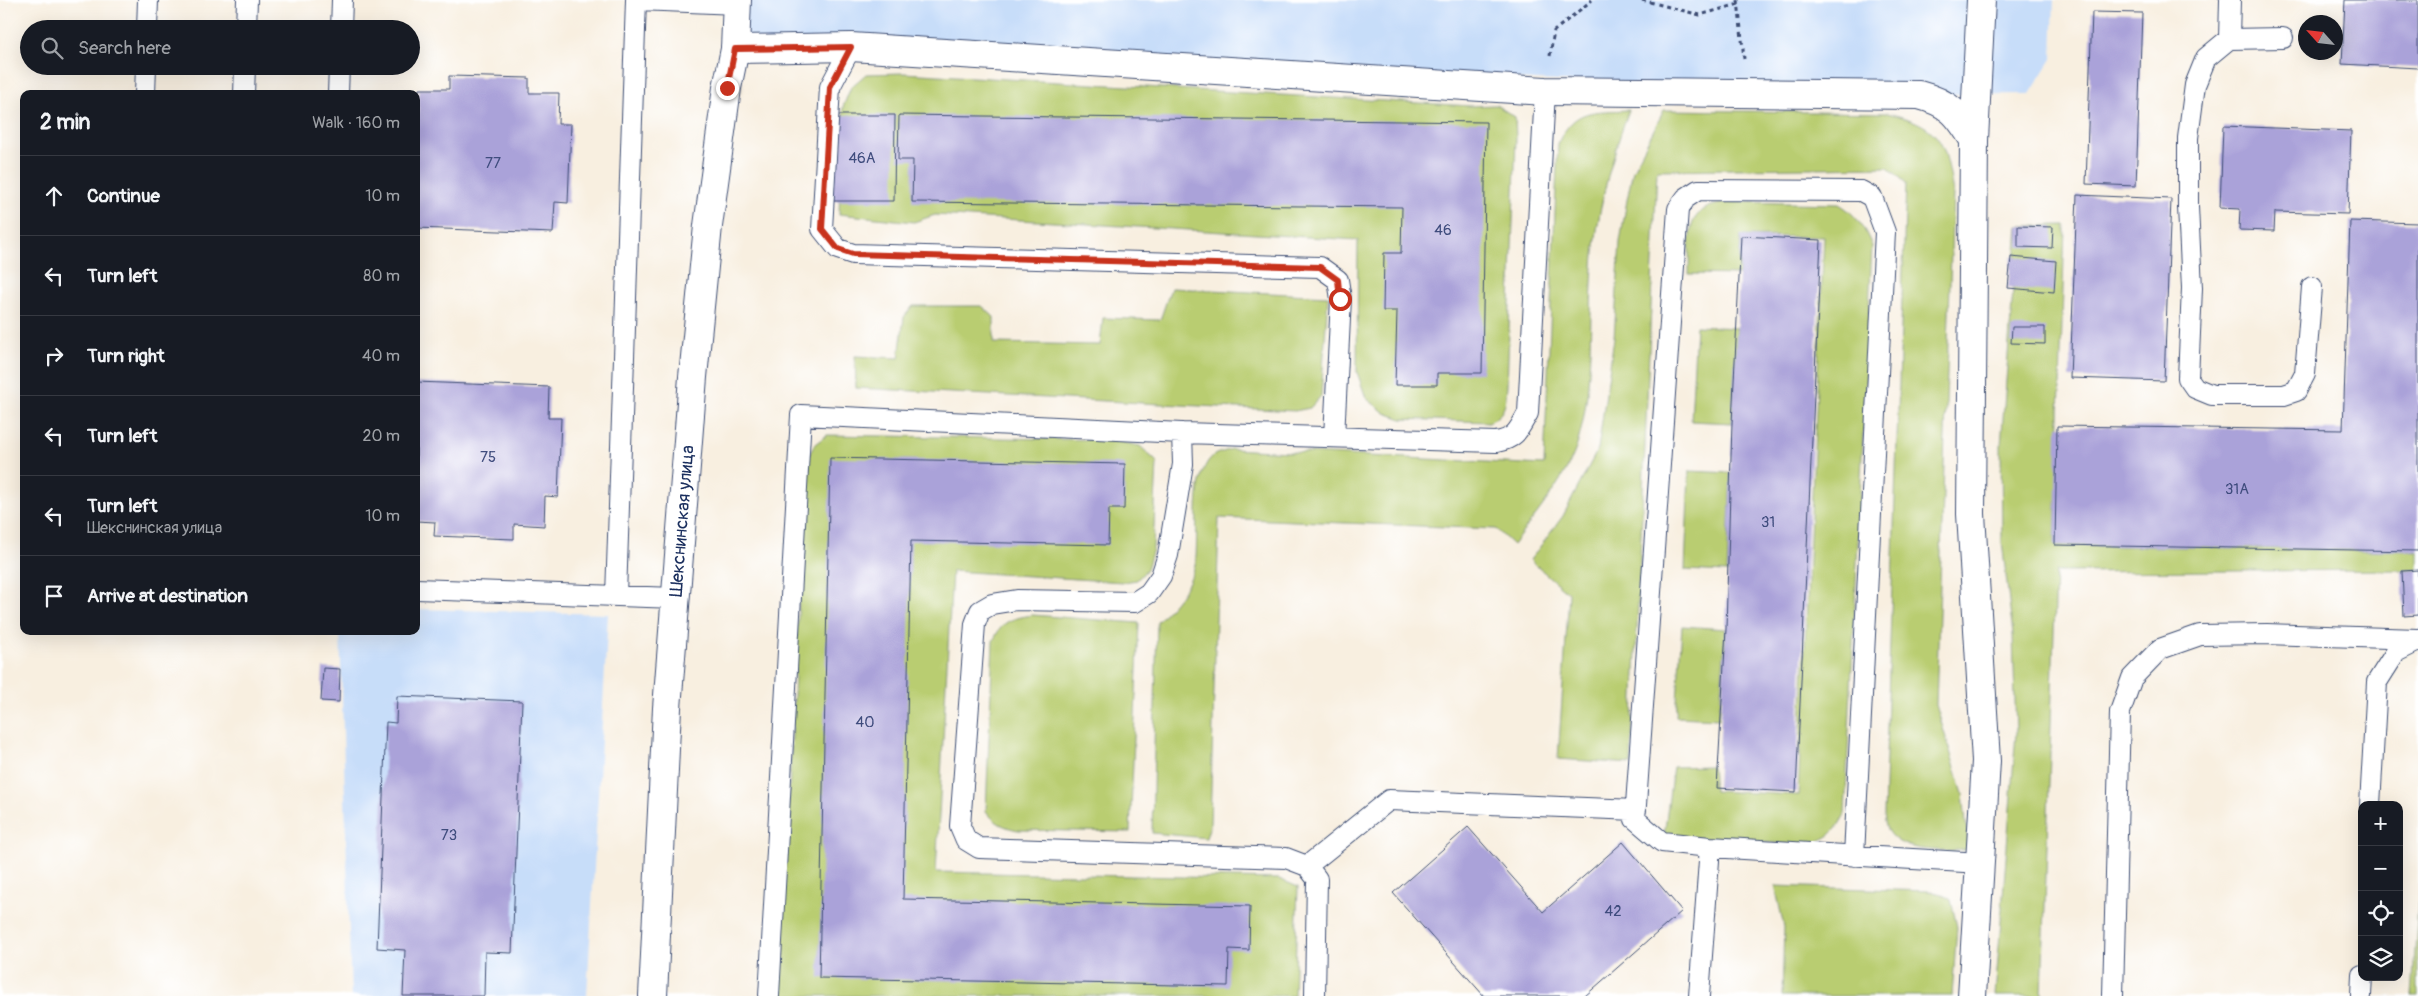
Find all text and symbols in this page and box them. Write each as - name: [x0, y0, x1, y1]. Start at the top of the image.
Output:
- north arrow: [2298, 15, 2343, 60]
- search box: [20, 20, 420, 75]
- icon: search: [38, 34, 66, 62]
- text: Search here: [78, 36, 171, 60]
- route end: [716, 77, 739, 100]
- text: 2 min: [40, 109, 90, 136]
- text: Walk · 160 m: [312, 113, 400, 133]
- house number: 46А: [848, 149, 876, 168]
- house number: 77: [485, 154, 501, 173]
- icon: ahead: [40, 182, 68, 210]
- text: Continue: [87, 184, 160, 208]
- text: 10 m: [365, 186, 400, 206]
- house number: 46: [1434, 221, 1452, 240]
- icon: left: [40, 262, 68, 290]
- text: Turn left: [87, 264, 157, 288]
- text: 80 m: [363, 266, 400, 286]
- route start: [1329, 288, 1352, 311]
- icon: right: [40, 342, 68, 370]
- text: Turn right: [87, 344, 165, 368]
- text: 40 m: [362, 346, 400, 366]
- icon: left: [40, 422, 68, 450]
- text: Turn left: [87, 424, 157, 448]
- text: 20 m: [362, 426, 400, 446]
- street label: Шекснинская улица: [664, 444, 699, 598]
- house number: 75: [480, 448, 496, 467]
- house number: 31А: [2225, 480, 2249, 499]
- text: Turn left: [87, 494, 157, 518]
- icon: left: [40, 502, 68, 530]
- text: 10 m: [365, 506, 400, 526]
- house number: 31: [1761, 513, 1775, 532]
- text: Шекснинская улица: [87, 518, 222, 538]
- icon: arrive: [40, 582, 68, 610]
- text: Arrive at destination: [87, 584, 248, 608]
- house number: 40: [856, 713, 874, 732]
- map controls: [2358, 801, 2403, 981]
- button: +: [2358, 801, 2403, 846]
- house number: 73: [441, 826, 457, 845]
- button: −: [2358, 846, 2403, 891]
- button: locate: [2358, 891, 2403, 936]
- house number: 42: [1604, 902, 1622, 921]
- button: layers: [2358, 936, 2403, 981]

